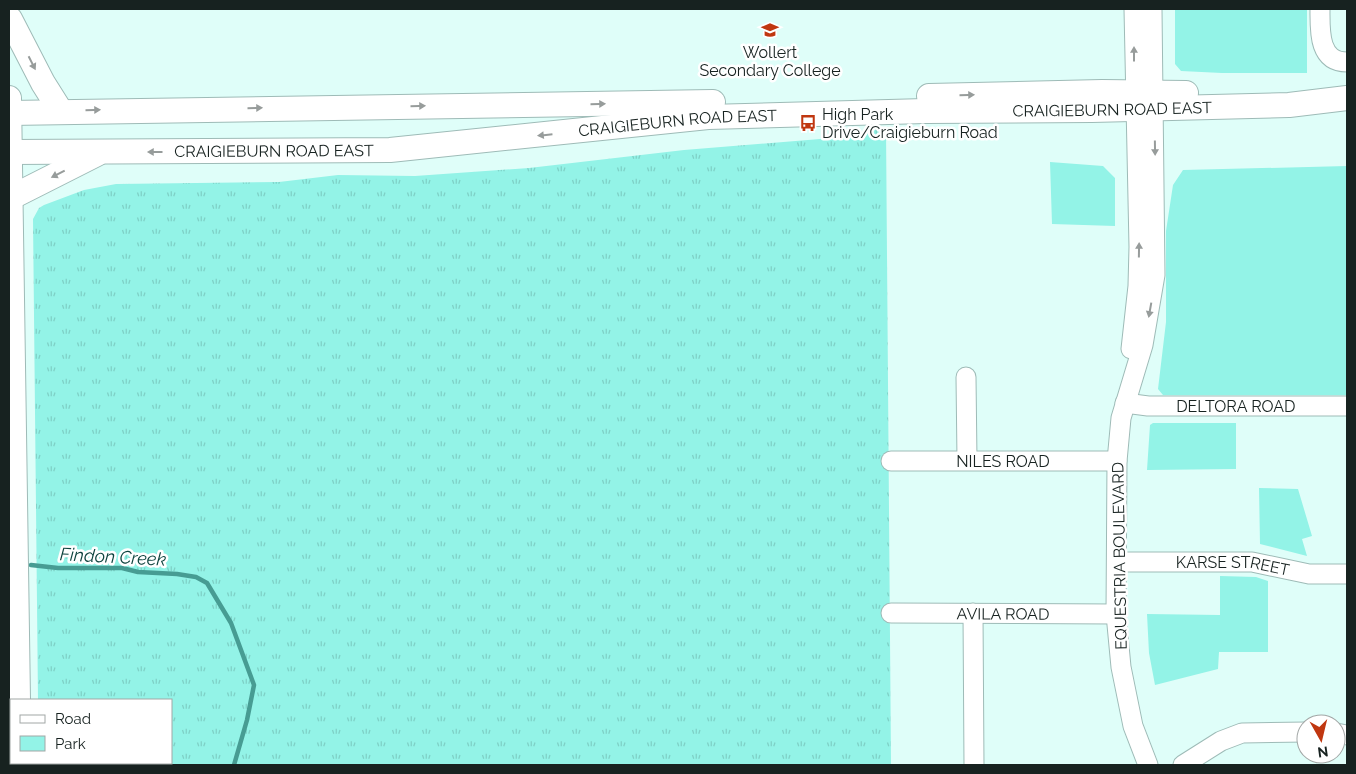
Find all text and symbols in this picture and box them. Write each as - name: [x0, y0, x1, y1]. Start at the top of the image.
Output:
- school or university icon: Wollert Secondary College: [760, 20, 780, 40]
- place label: Wollert Secondary College: [699, 43, 841, 80]
- one-way arrow: [1130, 46, 1138, 62]
- one-way arrow: [28, 56, 36, 70]
- one-way arrow: [959, 90, 975, 98]
- street label: CRAIGIEBURN ROAD EAST: [1012, 98, 1212, 120]
- one-way arrow: [590, 100, 606, 108]
- one-way arrow: [410, 102, 426, 110]
- one-way arrow: [247, 104, 263, 112]
- place label: High Park Drive/Craigieburn Road: [822, 105, 998, 142]
- one-way arrow: [85, 106, 101, 114]
- street label: CRAIGIEBURN ROAD EAST: [577, 106, 777, 140]
- bus stop icon: High Park Drive/Craigieburn Road: [798, 113, 818, 133]
- one-way arrow: [536, 131, 552, 139]
- one-way arrow: [1151, 140, 1159, 156]
- street label: CRAIGIEBURN ROAD EAST: [174, 141, 374, 161]
- one-way arrow: [147, 148, 163, 156]
- one-way arrow: [50, 170, 65, 178]
- one-way arrow: [1135, 242, 1143, 258]
- one-way arrow: [1146, 302, 1154, 318]
- street label: DELTORA ROAD: [1176, 397, 1295, 416]
- street label: NILES ROAD: [956, 452, 1050, 471]
- street label: EQUESTRIA BOULEVARD: [1108, 462, 1131, 650]
- water label: Findon Creek: [59, 543, 167, 570]
- street label: KARSE STREET: [1176, 553, 1291, 580]
- street label: AVILA ROAD: [957, 604, 1049, 624]
- legend: [10, 699, 172, 764]
- text: Road: [55, 710, 91, 728]
- north arrow: [1296, 714, 1346, 764]
- text: Park: [55, 735, 86, 753]
- text: N: [1316, 743, 1329, 761]

